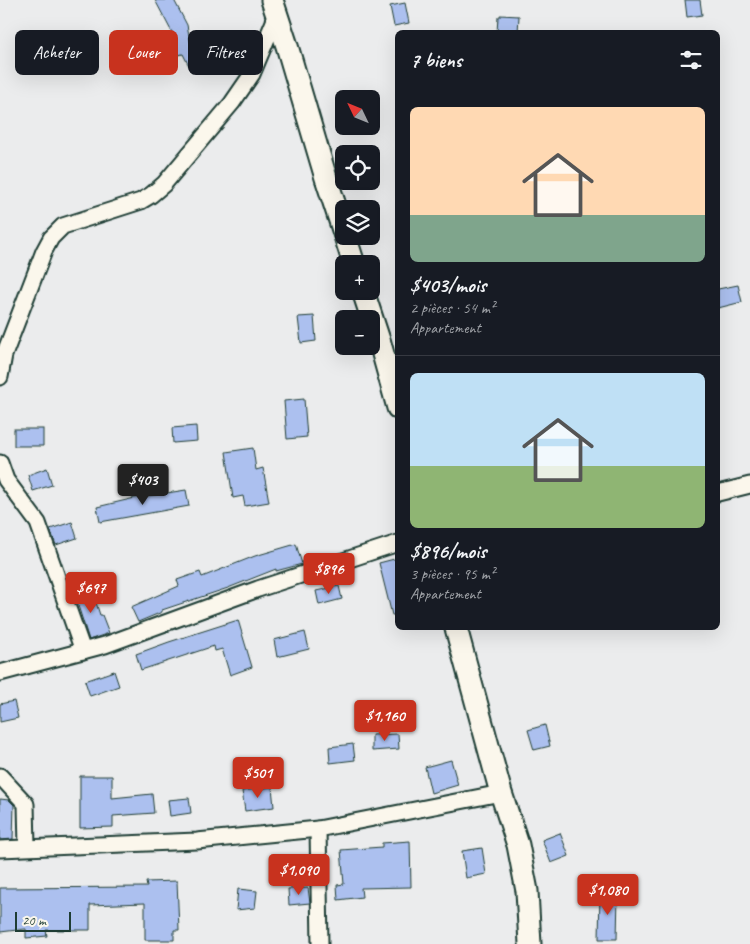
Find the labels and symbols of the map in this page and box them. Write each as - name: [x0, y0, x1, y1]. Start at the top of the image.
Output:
- north arrow: [335, 90, 380, 135]
- pin: $403: [113, 464, 173, 506]
- pin: $896: [299, 552, 359, 595]
- pin: $697: [61, 572, 121, 614]
- pin: $1,160: [344, 700, 426, 742]
- pin: $501: [228, 756, 288, 799]
- pin: $1,090: [258, 854, 340, 896]
- pin: $1,080: [567, 874, 649, 916]
- scale bar: [15, 909, 71, 932]

